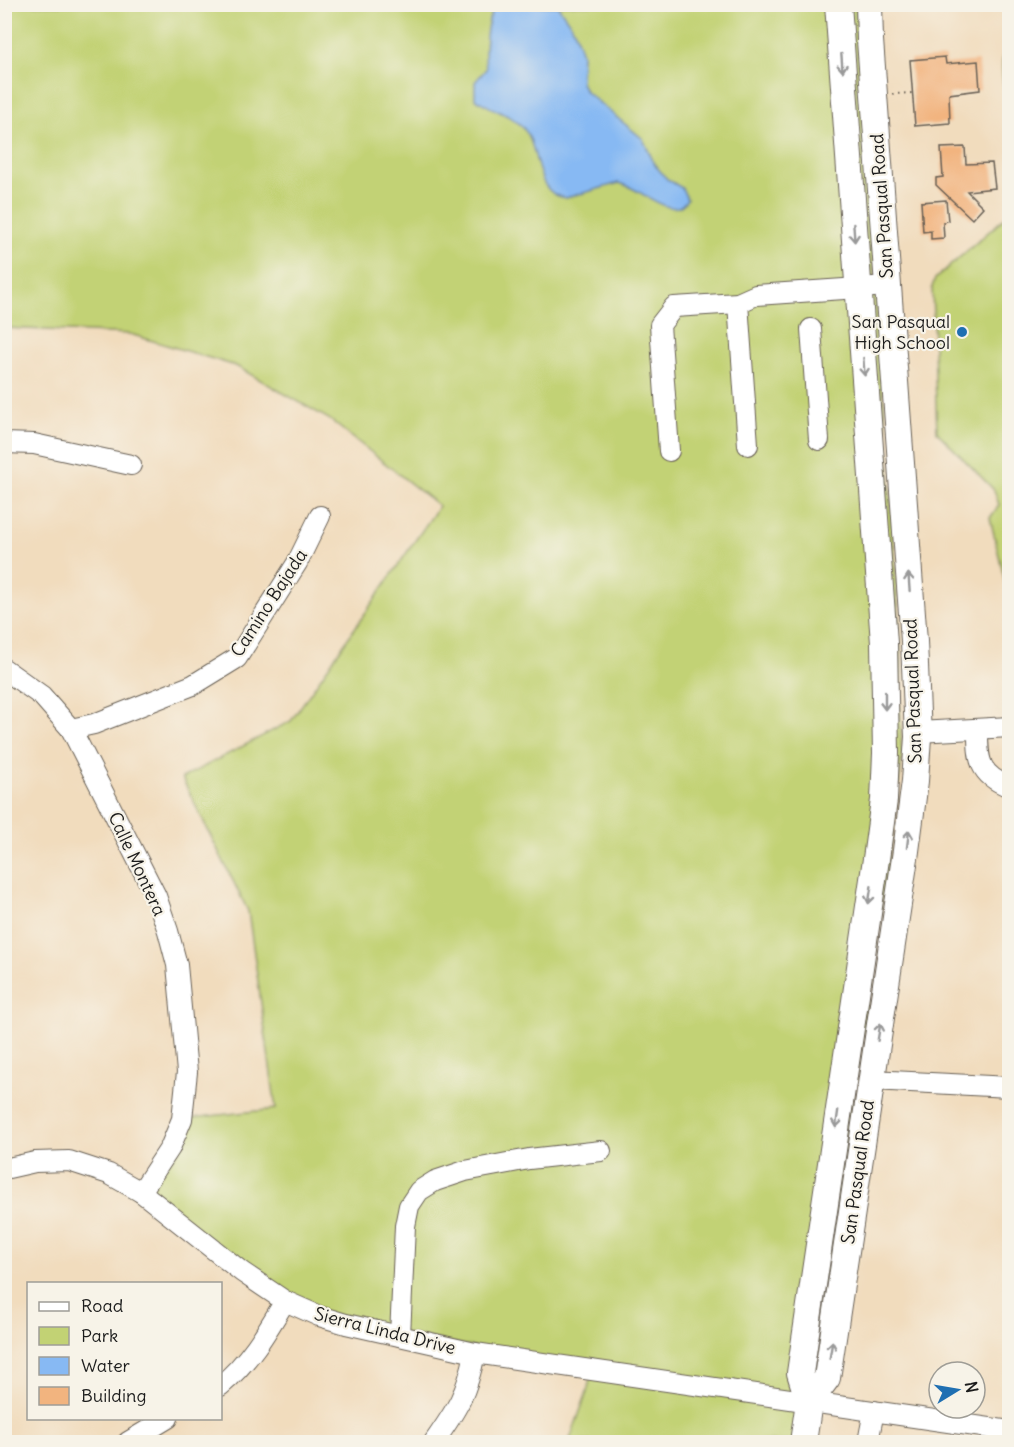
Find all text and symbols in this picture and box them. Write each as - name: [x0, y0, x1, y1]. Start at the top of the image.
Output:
- one-way arrow: [837, 52, 848, 72]
- street label: San Pasqual Road: [865, 132, 898, 279]
- one-way arrow: [849, 222, 860, 242]
- place label: San Pasqual High School: [851, 310, 950, 354]
- marker: San Pasqual High School: [955, 325, 969, 339]
- one-way arrow: [859, 356, 870, 376]
- street label: Camino Bajada: [225, 545, 312, 661]
- one-way arrow: [903, 573, 914, 593]
- street label: San Pasqual Road: [898, 618, 927, 764]
- one-way arrow: [880, 691, 891, 711]
- street label: Calle Montera: [103, 808, 172, 919]
- one-way arrow: [902, 830, 913, 850]
- one-way arrow: [865, 885, 876, 905]
- one-way arrow: [873, 1023, 884, 1043]
- street label: San Pasqual Road: [836, 1098, 879, 1245]
- one-way arrow: [831, 1109, 842, 1128]
- legend: [27, 1282, 222, 1420]
- text: Road: [81, 1294, 124, 1317]
- street label: Sierra Linda Drive: [312, 1302, 458, 1359]
- text: Park: [81, 1324, 118, 1347]
- one-way arrow: [825, 1340, 836, 1360]
- text: Water: [81, 1354, 131, 1377]
- north arrow: [927, 1360, 987, 1420]
- text: N: [961, 1380, 983, 1394]
- text: Building: [81, 1384, 146, 1407]

